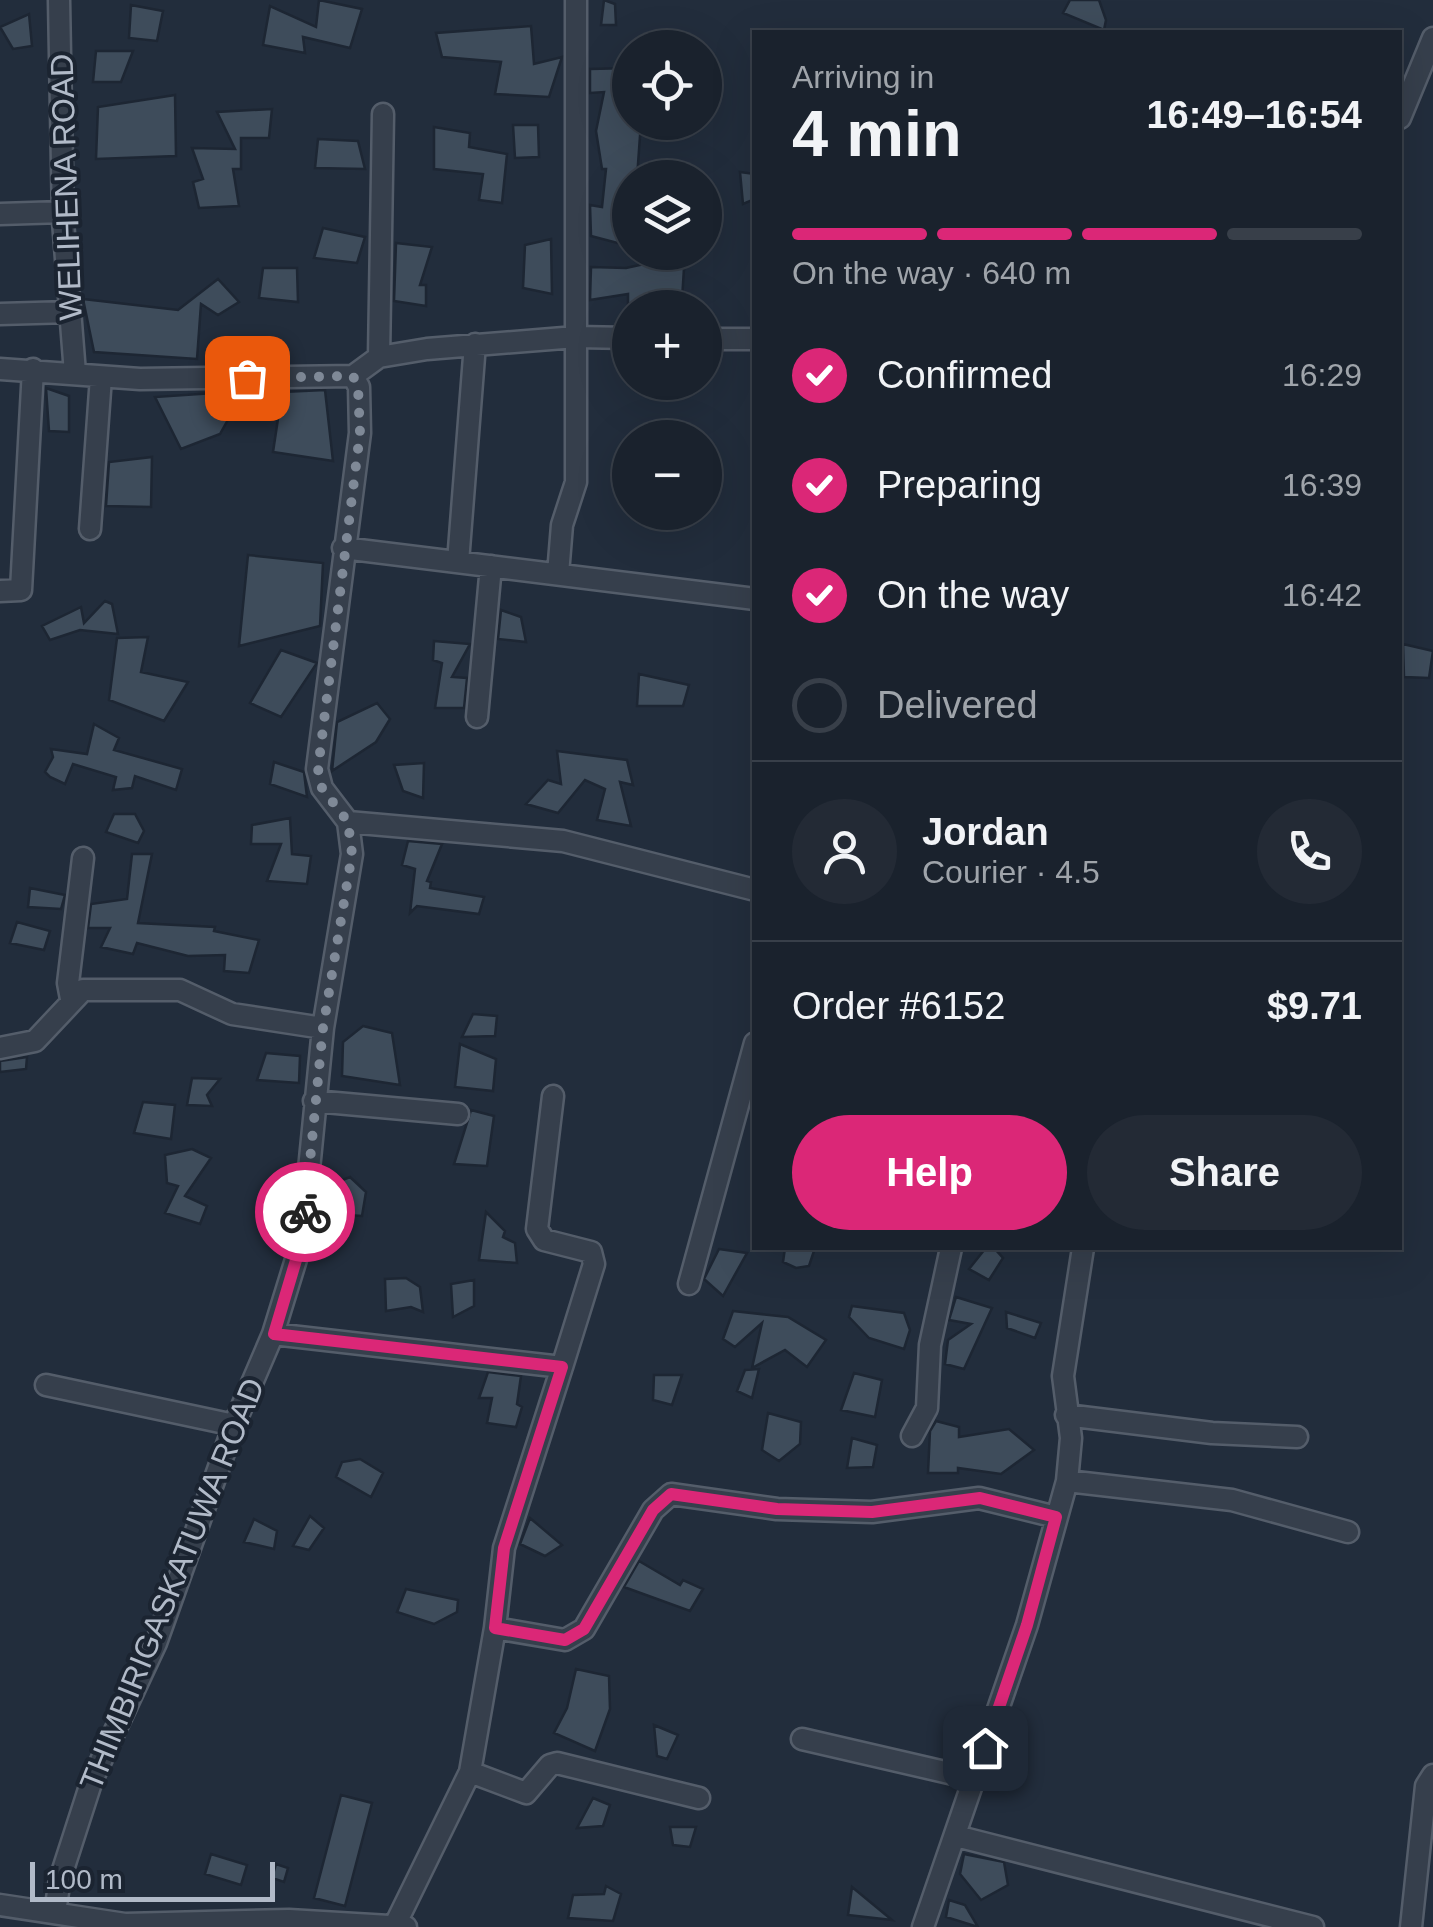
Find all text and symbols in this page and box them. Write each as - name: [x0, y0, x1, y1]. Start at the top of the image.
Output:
- map controls: [612, 30, 722, 530]
- button: locate: [612, 30, 722, 140]
- street label: WELIHENA ROAD: [43, 53, 89, 321]
- text: Arriving in: [792, 59, 934, 95]
- text: 16:49–16:54: [1146, 94, 1362, 136]
- text: 4 min: [792, 97, 962, 170]
- button: layers: [612, 160, 722, 270]
- text: On the way · 640 m: [792, 255, 1071, 291]
- button: +: [612, 290, 722, 400]
- pin: [205, 336, 290, 421]
- icon: check: [792, 348, 847, 403]
- icon: bag: [220, 351, 275, 406]
- text: Confirmed: [877, 354, 1052, 396]
- text: 16:29: [1282, 357, 1362, 393]
- button: −: [612, 420, 722, 530]
- icon: check: [792, 458, 847, 513]
- text: Preparing: [877, 464, 1042, 506]
- text: 16:39: [1282, 467, 1362, 503]
- icon: check: [792, 568, 847, 623]
- text: On the way: [877, 574, 1069, 616]
- text: 16:42: [1282, 577, 1362, 613]
- text: Delivered: [877, 684, 1038, 726]
- button: person: [792, 799, 897, 904]
- button: phone: [1257, 799, 1362, 904]
- text: Jordan: [922, 811, 1049, 853]
- text: Courier · 4.5: [922, 854, 1100, 890]
- text: Order #6152: [792, 985, 1005, 1027]
- text: $9.71: [1267, 985, 1362, 1027]
- button: Help: [792, 1115, 1067, 1230]
- button: Share: [1087, 1115, 1362, 1230]
- courier: [255, 1162, 355, 1262]
- icon: bike: [278, 1185, 333, 1240]
- street label: THIMBIRIGASKATUWA ROAD: [73, 1373, 271, 1795]
- pin: [943, 1706, 1028, 1791]
- icon: home: [958, 1721, 1013, 1776]
- scale bar: [30, 1857, 275, 1902]
- text: 100 m: [45, 1864, 123, 1895]

